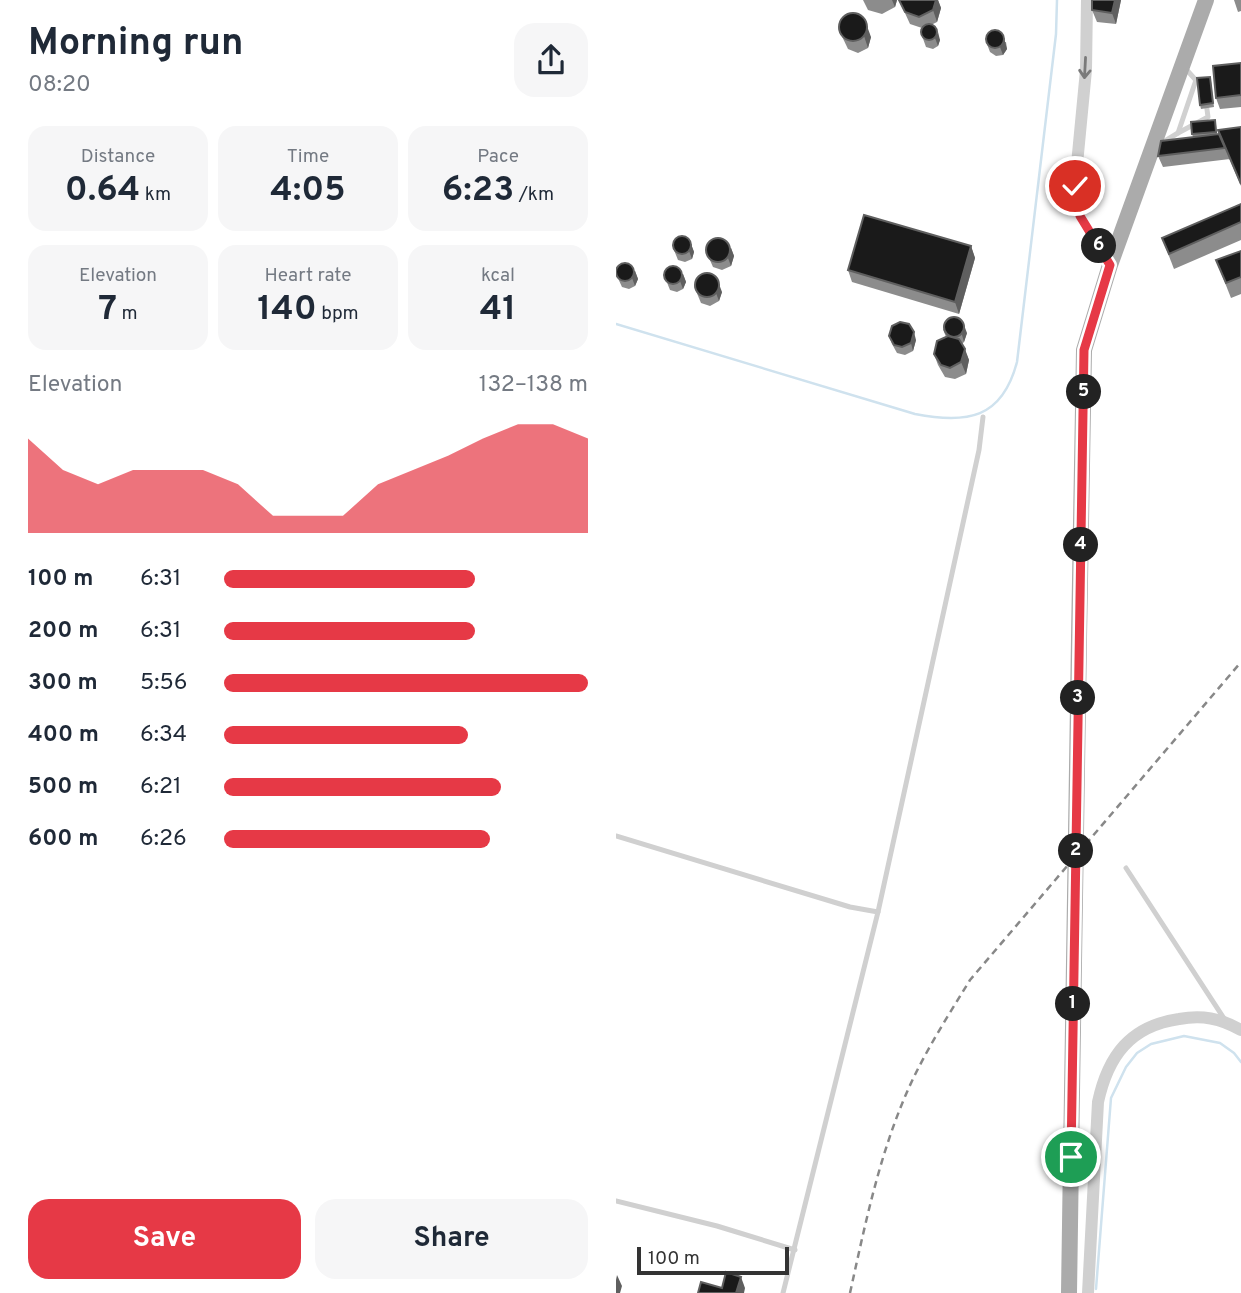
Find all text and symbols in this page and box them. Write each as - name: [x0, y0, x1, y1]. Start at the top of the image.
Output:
- text: Morning run: [28, 20, 244, 69]
- button: share: [514, 23, 588, 97]
- one-way arrow: [1079, 56, 1092, 79]
- text: 08:20: [28, 71, 91, 100]
- text: Distance: [81, 145, 155, 169]
- text: Time: [287, 145, 329, 169]
- text: Pace: [477, 145, 519, 169]
- pin: [1045, 156, 1105, 216]
- icon: check: [1056, 167, 1094, 205]
- text: 0.64: [65, 169, 140, 213]
- text: 4:05: [270, 169, 346, 213]
- text: 6:23: [442, 169, 514, 213]
- text: km: [140, 183, 171, 207]
- text: /km: [514, 183, 554, 207]
- pin: 6: [1082, 229, 1116, 264]
- text: 6: [1093, 233, 1104, 257]
- text: Elevation: [79, 264, 157, 288]
- text: Heart rate: [265, 264, 351, 288]
- text: kcal: [481, 264, 515, 288]
- text: 7: [98, 288, 117, 332]
- text: 140: [257, 288, 317, 332]
- text: 41: [480, 288, 516, 332]
- text: m: [117, 302, 138, 326]
- text: bpm: [317, 302, 359, 326]
- text: Elevation: [28, 371, 123, 400]
- text: 132–138 m: [479, 371, 588, 400]
- pin: 5: [1066, 374, 1102, 410]
- text: 5: [1078, 379, 1089, 403]
- pin: 4: [1064, 528, 1098, 562]
- text: 4: [1074, 532, 1087, 556]
- text: 100 m: [28, 565, 93, 594]
- text: 6:31: [140, 565, 181, 594]
- text: 200 m: [28, 617, 98, 646]
- text: 6:31: [140, 617, 181, 646]
- text: 300 m: [28, 669, 98, 698]
- text: 5:56: [140, 669, 187, 698]
- pin: 3: [1060, 680, 1096, 716]
- text: 3: [1072, 685, 1083, 709]
- text: 400 m: [28, 721, 99, 750]
- text: 6:34: [140, 721, 187, 750]
- text: 500 m: [28, 773, 98, 802]
- text: 6:21: [140, 773, 182, 802]
- text: 600 m: [28, 825, 98, 854]
- text: 6:26: [140, 825, 187, 854]
- pin: 2: [1058, 834, 1093, 868]
- text: 2: [1070, 838, 1081, 862]
- pin: 1: [1056, 986, 1091, 1021]
- text: 1: [1069, 991, 1076, 1015]
- pin: [1041, 1127, 1101, 1187]
- icon: arrive: [1052, 1138, 1090, 1176]
- button: Save: [28, 1199, 301, 1279]
- button: Share: [315, 1199, 588, 1279]
- scale bar: [637, 1244, 789, 1276]
- text: 100 m: [648, 1247, 700, 1271]

